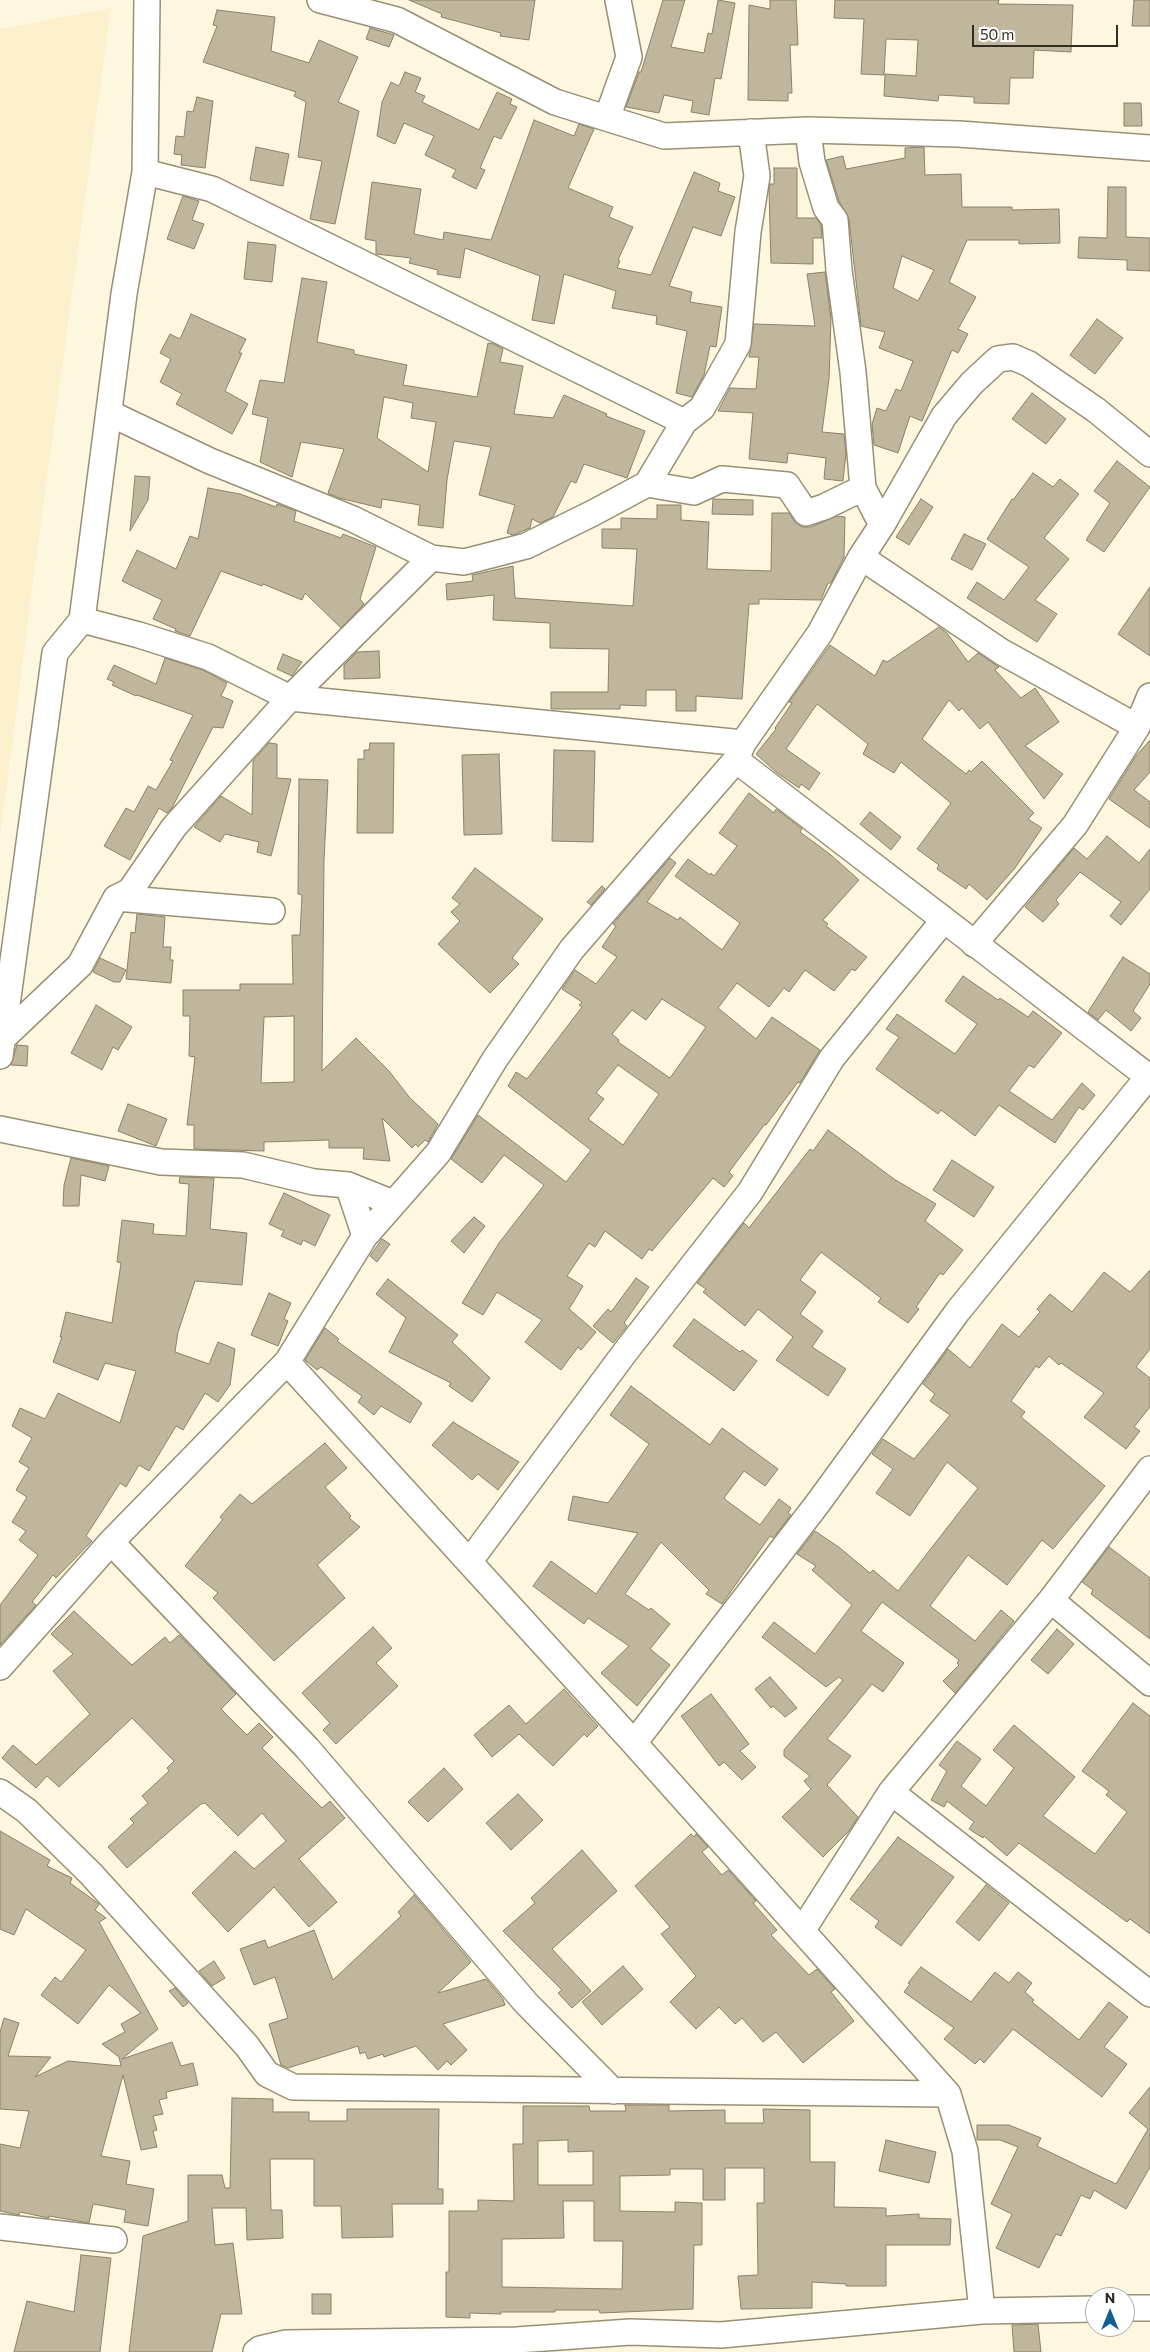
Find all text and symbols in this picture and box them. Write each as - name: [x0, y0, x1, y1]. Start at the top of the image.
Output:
- scale bar: [975, 15, 1121, 47]
- text: 50 m: [980, 25, 1014, 43]
- north arrow: [1085, 2287, 1135, 2337]
- text: N: [1105, 2289, 1115, 2306]

